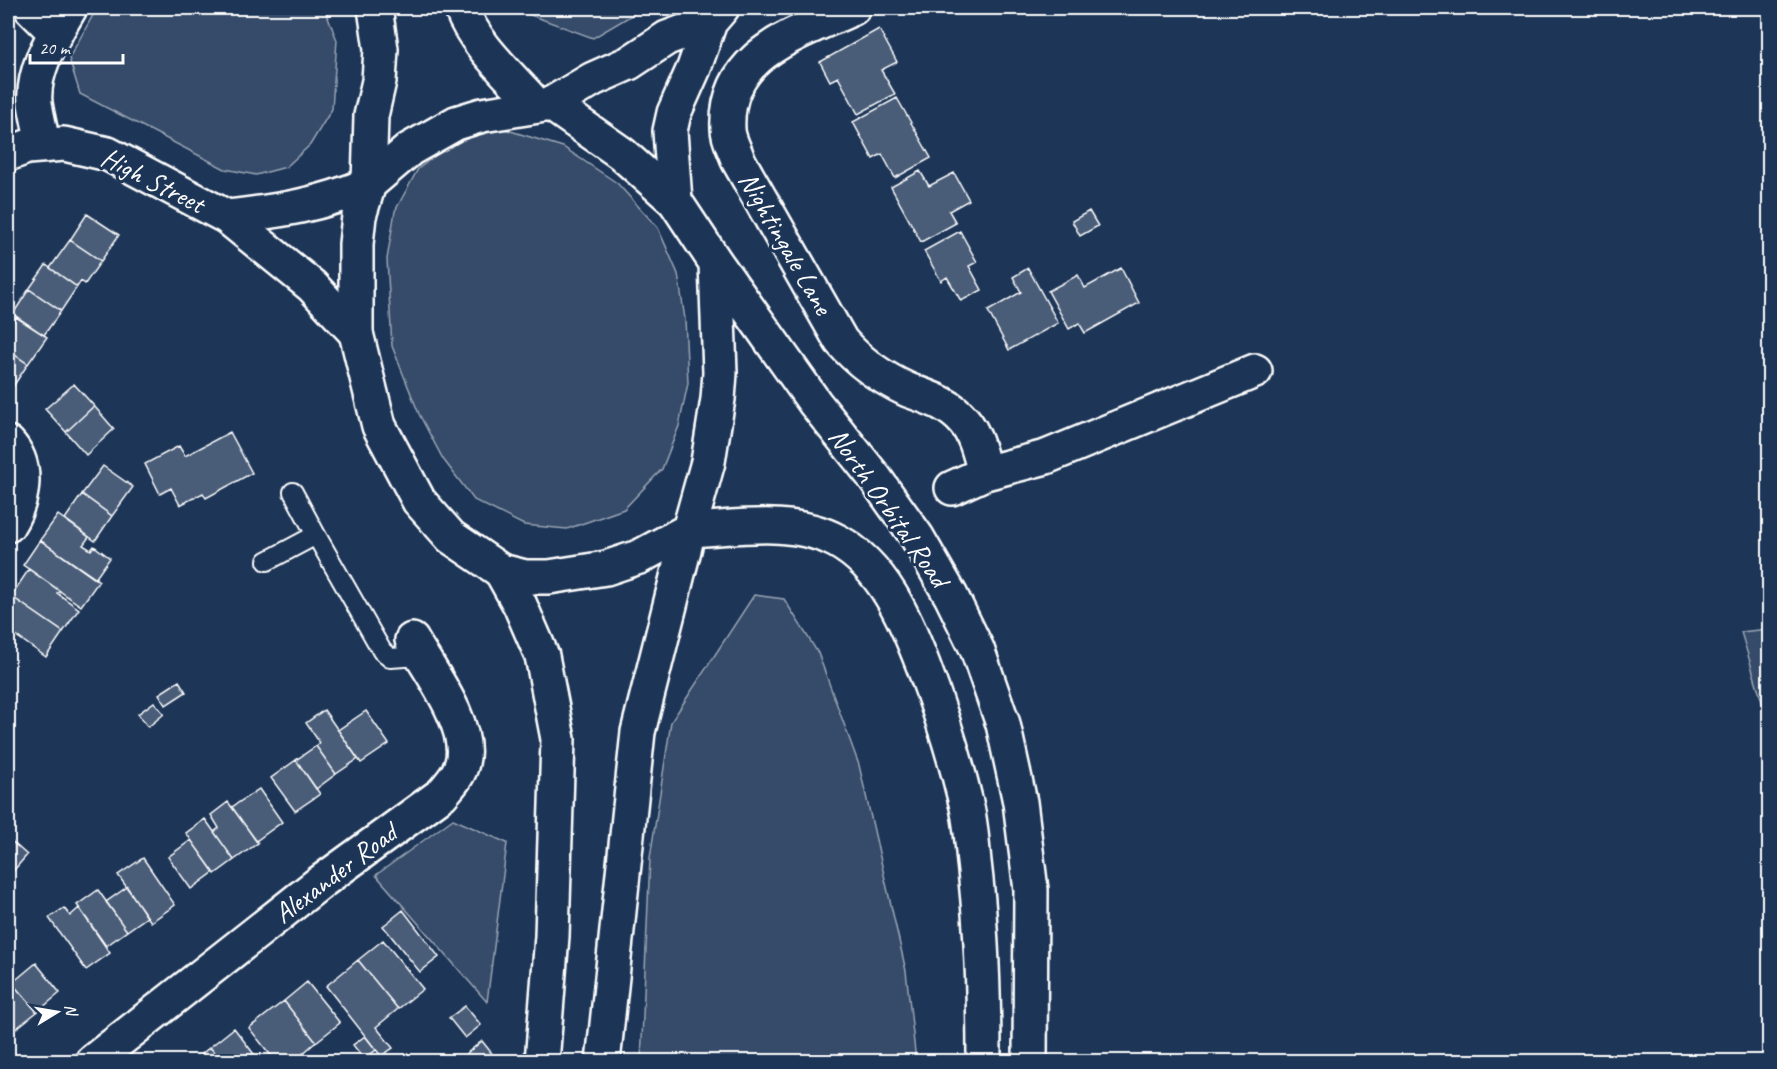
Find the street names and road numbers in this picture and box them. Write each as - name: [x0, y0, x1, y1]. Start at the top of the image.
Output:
- street label: High Street: [96, 139, 213, 222]
- street label: Nightingale Lane: [731, 165, 842, 322]
- street label: North Orbital Road: [821, 420, 959, 597]
- street label: Alexander Road: [267, 813, 407, 931]

